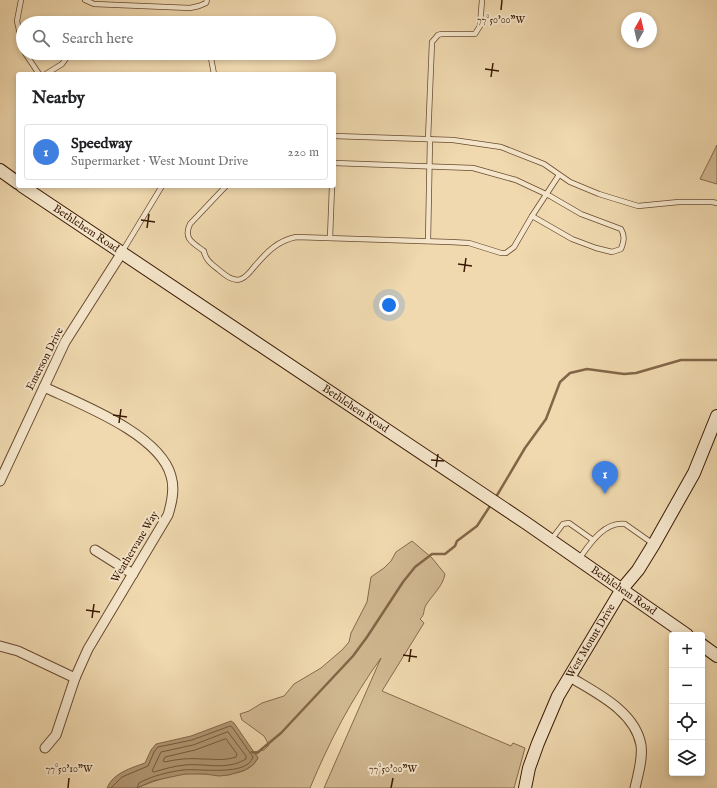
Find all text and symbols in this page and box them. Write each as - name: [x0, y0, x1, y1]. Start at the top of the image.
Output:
- north arrow: [621, 12, 657, 48]
- text: 77°50'00"W: [477, 14, 526, 27]
- search box: [16, 16, 336, 60]
- icon: search: [30, 27, 52, 49]
- text: Search here: [62, 29, 133, 48]
- text: Nearby: [32, 88, 85, 109]
- text: Speedway: [71, 134, 132, 153]
- text: 1: [44, 144, 48, 161]
- text: 220 m: [288, 144, 319, 161]
- text: Supermarket · West Mount Drive: [71, 153, 248, 170]
- street label: Bethlehem Road: [50, 202, 122, 256]
- your location: [379, 295, 399, 315]
- street label: Emerson Drive: [23, 325, 67, 393]
- street label: Bethlehem Road: [320, 382, 391, 436]
- pin: 1: [592, 461, 618, 494]
- street label: Weathervane Way: [108, 508, 162, 585]
- street label: Bethlehem Road: [588, 563, 659, 619]
- street label: West Mount Drive: [563, 601, 619, 681]
- map controls: [669, 632, 705, 776]
- button: +: [669, 632, 705, 668]
- button: −: [669, 668, 705, 704]
- button: locate: [669, 704, 705, 740]
- button: layers: [669, 740, 705, 776]
- text: 77°50'10"W: [46, 763, 93, 776]
- text: 77°50'00"W: [369, 763, 418, 776]

